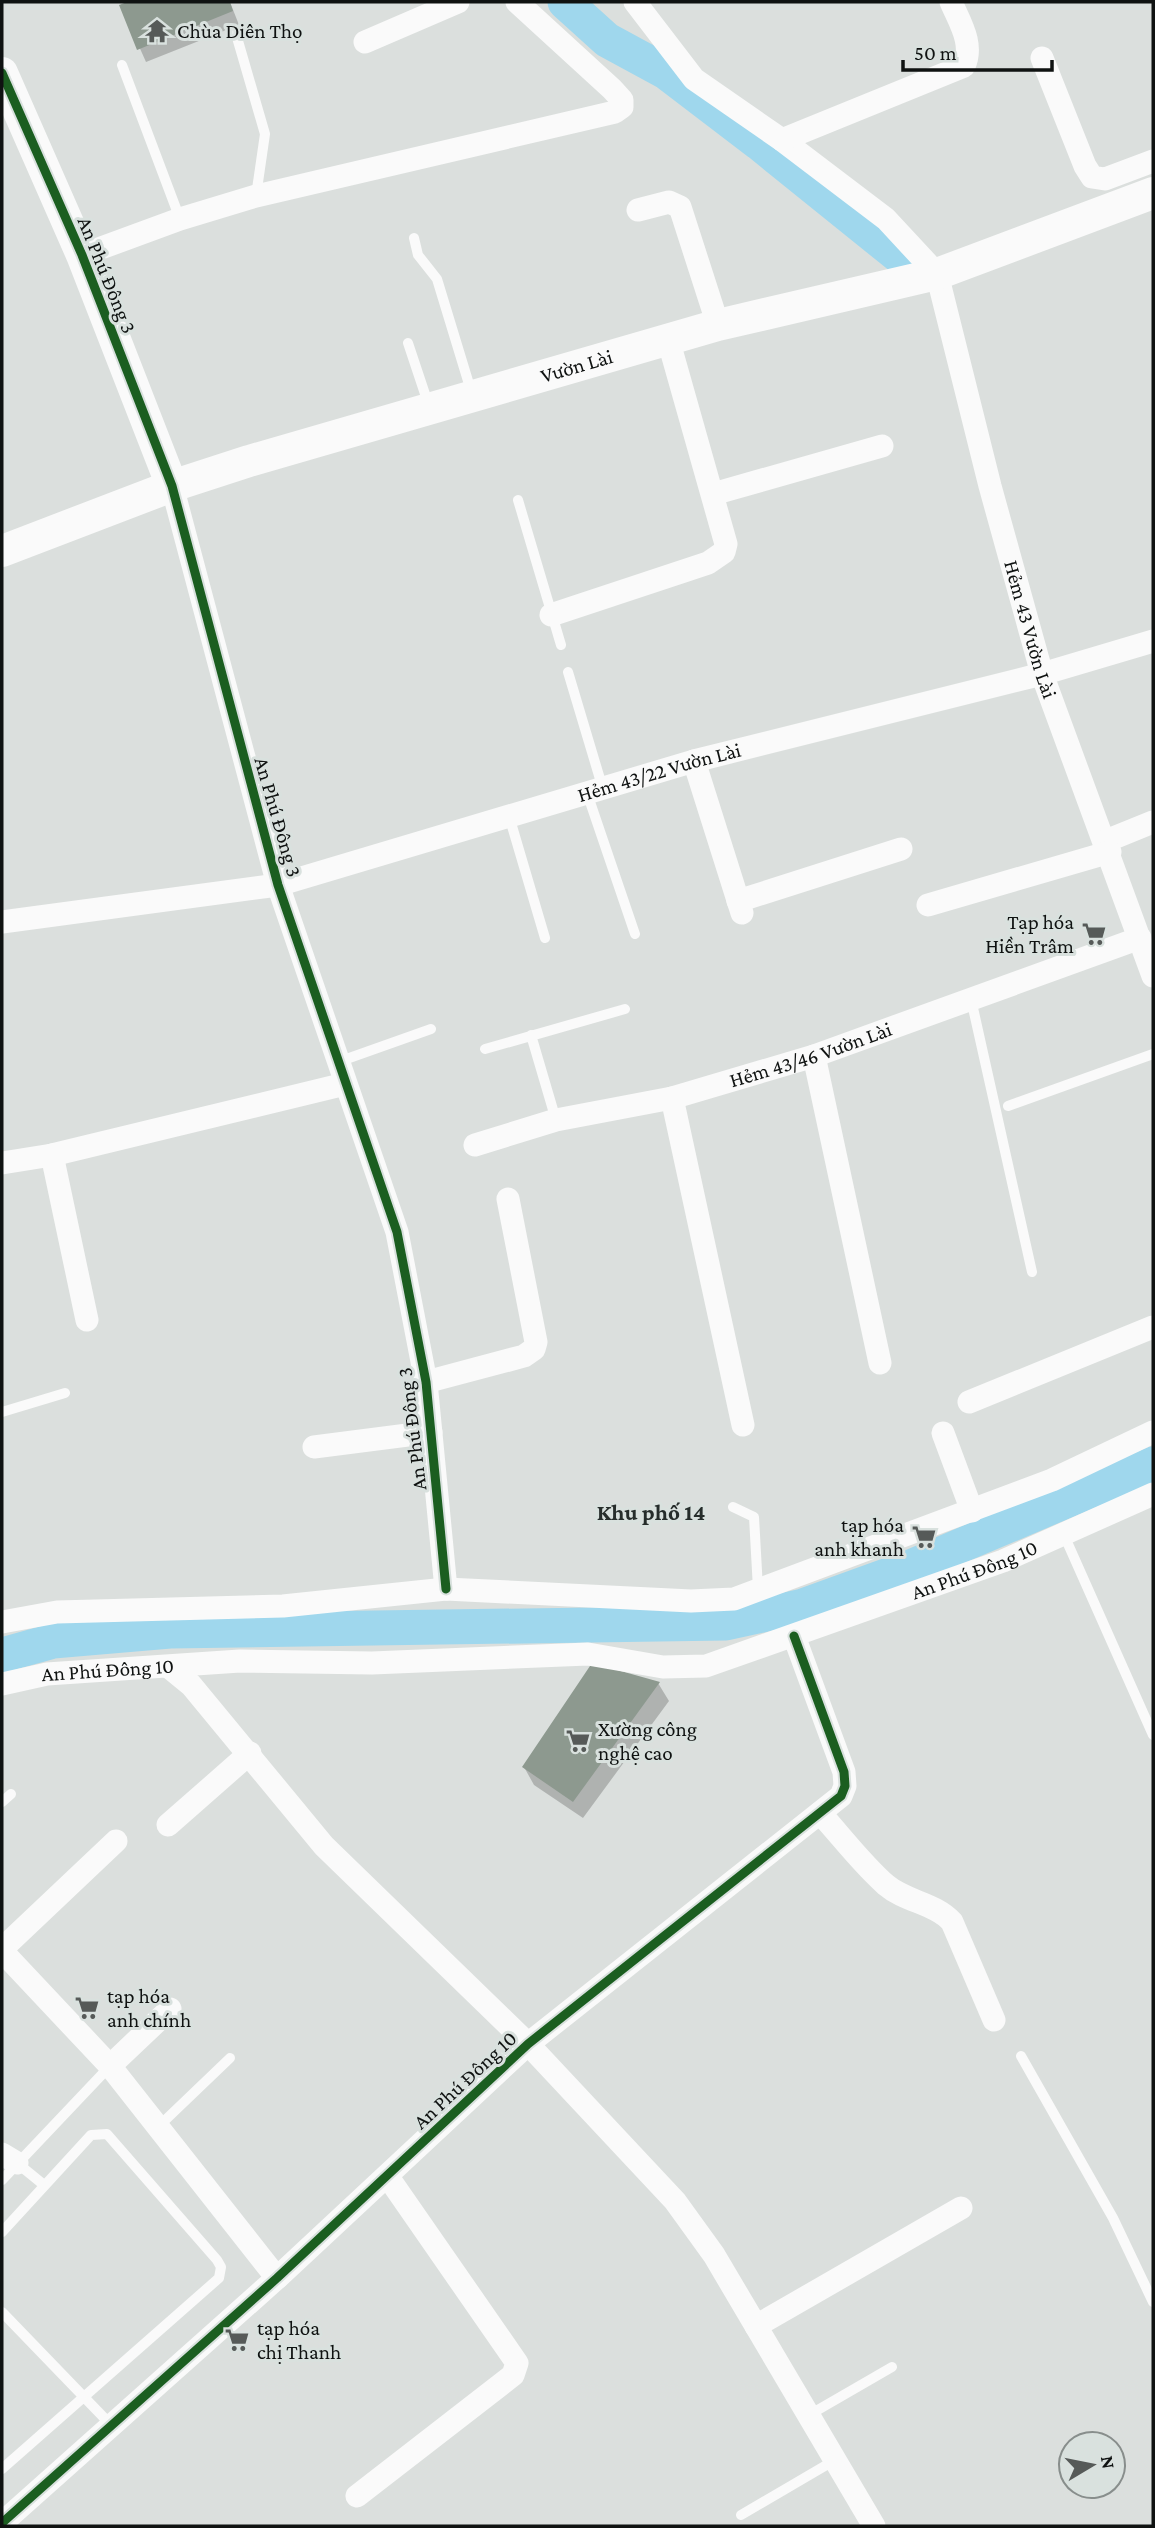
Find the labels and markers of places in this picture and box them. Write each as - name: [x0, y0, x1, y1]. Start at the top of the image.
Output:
- temple icon: Chùa Diên Thọ: [143, 17, 171, 45]
- place label: Chùa Diên Thọ: [177, 19, 303, 43]
- place label: Tạp hóa Hiền Trâm: [985, 910, 1074, 958]
- supermarket icon: Tạp hóa Hiền Trâm: [1080, 920, 1108, 948]
- place label: tạp hóa anh khanh: [814, 1513, 904, 1561]
- supermarket icon: tạp hóa anh khanh: [910, 1523, 938, 1551]
- place label: Xường công nghệ cao: [598, 1717, 697, 1765]
- supermarket icon: Xường công nghệ cao: [564, 1727, 592, 1755]
- place label: tạp hóa anh chính: [107, 1984, 191, 2032]
- supermarket icon: tạp hóa anh chính: [73, 1994, 101, 2022]
- place label: tạp hóa chị Thanh: [257, 2316, 341, 2364]
- supermarket icon: tạp hóa chị Thanh: [223, 2326, 251, 2354]

